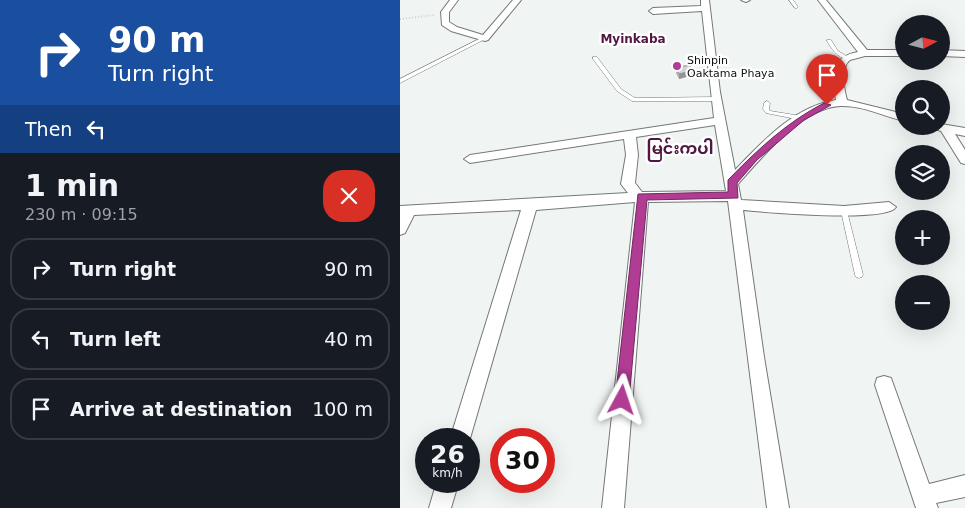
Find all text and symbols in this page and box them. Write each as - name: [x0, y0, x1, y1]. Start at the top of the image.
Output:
- north arrow: [895, 15, 950, 70]
- map controls: [895, 15, 950, 330]
- icon: right: [25, 20, 90, 85]
- text: 90 m: [108, 20, 205, 60]
- district label: Myinkaba: [600, 32, 666, 46]
- place label: Shinpin Oaktama Phaya: [687, 54, 774, 80]
- pin: [806, 54, 848, 105]
- marker: Shinpin Oaktama Phaya: [671, 60, 683, 72]
- text: Turn right: [108, 61, 213, 86]
- icon: arrive: [813, 61, 841, 89]
- button: search: [895, 80, 950, 135]
- icon: left: [82, 115, 110, 143]
- text: Then: [25, 118, 72, 140]
- district label: မြင်းကပါ: [646, 137, 714, 162]
- button: layers: [895, 145, 950, 200]
- text: 1 min: [25, 168, 119, 203]
- button: close: [323, 170, 375, 222]
- text: 230 m · 09:15: [25, 205, 138, 224]
- button: +: [895, 210, 950, 265]
- icon: right: [27, 255, 55, 283]
- text: Turn right: [70, 258, 176, 280]
- text: 90 m: [324, 258, 373, 280]
- button: −: [895, 275, 950, 330]
- icon: left: [27, 325, 55, 353]
- text: Turn left: [70, 328, 161, 350]
- text: 40 m: [324, 328, 373, 350]
- position arrow: [595, 373, 647, 425]
- icon: arrive: [27, 395, 55, 423]
- text: Arrive at destination: [70, 398, 292, 420]
- text: 100 m: [312, 398, 373, 420]
- speed limit sign: 30: [490, 428, 555, 493]
- text: 26: [430, 440, 465, 469]
- text: km/h: [432, 466, 463, 480]

